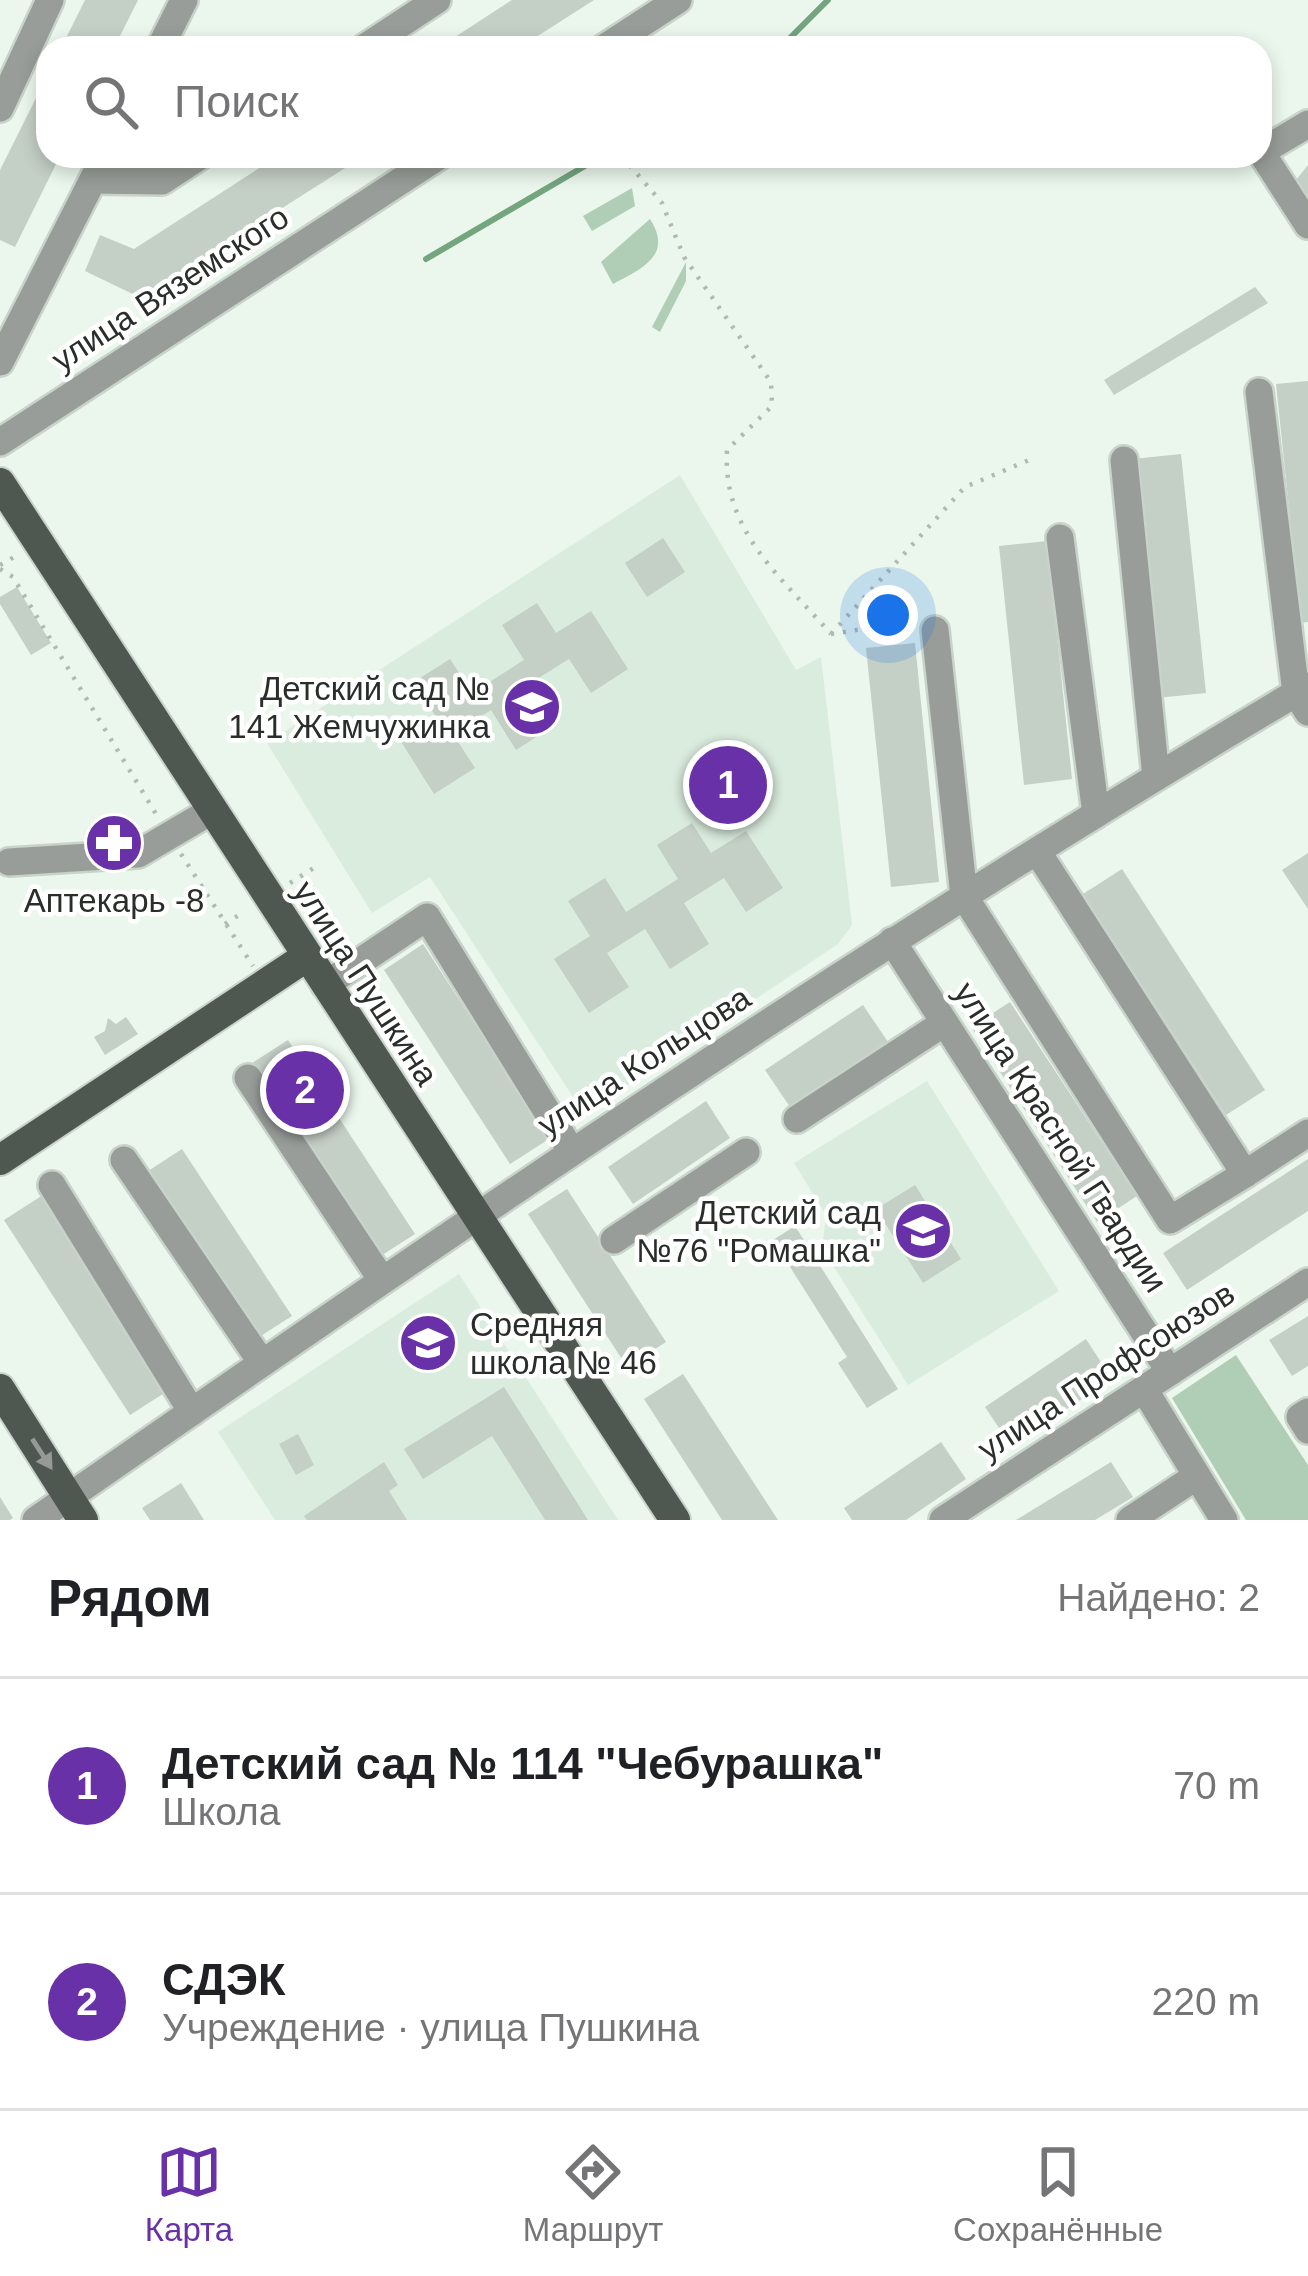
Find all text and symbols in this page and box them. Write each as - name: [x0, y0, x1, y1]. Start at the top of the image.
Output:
- search box: [36, 36, 1272, 168]
- icon: search: [78, 69, 144, 135]
- text: Поиск: [174, 76, 299, 127]
- street label: улица Вяземского: [45, 198, 295, 378]
- your location: [858, 585, 918, 645]
- place label: Детский сад № 141 Жемчужинка: [228, 670, 491, 745]
- school or university icon: Детский сад № 141 Жемчужинка: [501, 676, 563, 738]
- pin: 1: [689, 740, 767, 830]
- pharmacy icon: Аптекарь -8: [83, 812, 145, 874]
- street label: улица Пушкина: [286, 874, 446, 1093]
- place label: Аптекарь -8: [24, 882, 204, 919]
- street label: улица Красной Гвардии: [947, 975, 1175, 1299]
- street label: улица Кольцова: [531, 978, 758, 1143]
- pin: 2: [266, 1045, 344, 1135]
- place label: Детский сад №76 "Ромашка": [636, 1194, 881, 1269]
- school or university icon: Детский сад №76 "Ромашка": [892, 1200, 954, 1262]
- street label: улица Профсоюзов: [971, 1274, 1241, 1468]
- place label: Средняя школа № 46: [470, 1306, 657, 1381]
- school or university icon: Средняя школа № 46: [397, 1312, 459, 1374]
- one-way arrow: [30, 1438, 52, 1471]
- text: Рядом: [48, 1570, 212, 1627]
- text: Найдено: 2: [1057, 1576, 1260, 1619]
- text: Детский сад № 114 "Чебурашка": [162, 1738, 883, 1789]
- text: 1: [76, 1764, 98, 1807]
- text: 70 m: [1173, 1764, 1260, 1807]
- text: Школа: [162, 1790, 281, 1833]
- text: СДЭК: [162, 1954, 285, 2005]
- text: 2: [76, 1980, 98, 2023]
- text: 220 m: [1152, 1980, 1260, 2023]
- text: Учреждение · улица Пушкина: [162, 2006, 699, 2049]
- tab: Карта: [145, 2139, 233, 2249]
- tab: Маршрут: [523, 2139, 663, 2249]
- tab: Сохранённые: [953, 2139, 1163, 2249]

